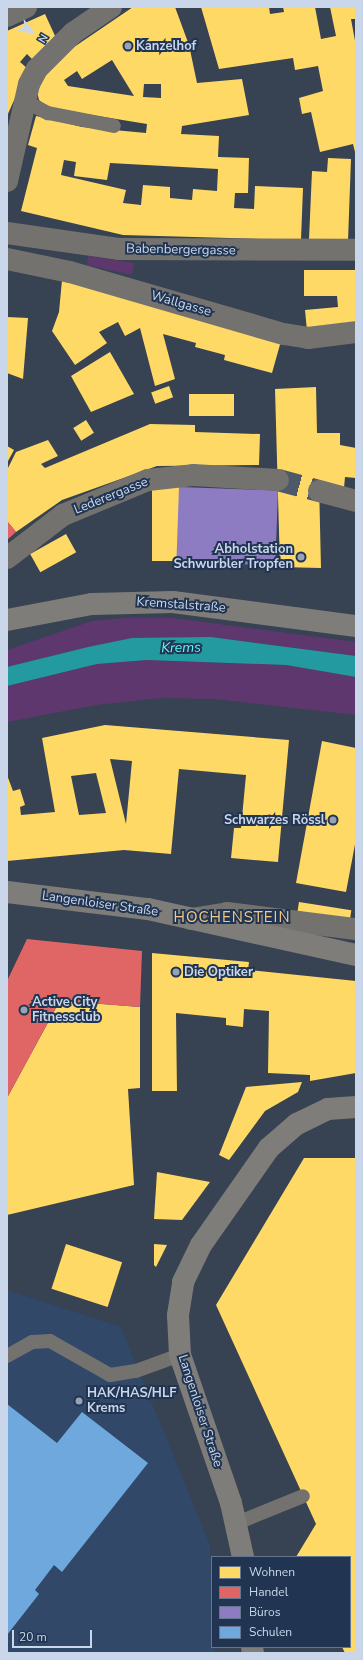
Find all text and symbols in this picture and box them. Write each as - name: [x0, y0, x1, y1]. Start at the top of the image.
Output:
- north arrow: [12, 12, 52, 52]
- text: N: [34, 31, 51, 46]
- place label: Kanzelhof: [136, 38, 196, 54]
- marker: Kanzelhof: [123, 41, 133, 51]
- street label: Babenbergergasse: [126, 241, 236, 259]
- street label: Wallgasse: [149, 288, 213, 320]
- street label: Lederergasse: [72, 474, 150, 518]
- place label: Abholstation Schwurbler Tropfen: [173, 542, 293, 573]
- marker: Abholstation Schwurbler Tropfen: [296, 552, 306, 562]
- street label: Kremstalstraße: [136, 594, 226, 616]
- water label: Krems: [161, 639, 201, 657]
- place label: Schwarzes Rössl: [224, 812, 325, 828]
- marker: Schwarzes Rössl: [328, 815, 338, 825]
- street label: Langenloiser Straße: [41, 888, 159, 920]
- district label: HOCHENSTEIN: [174, 909, 290, 927]
- place label: Die Optiker: [184, 964, 253, 980]
- marker: Die Optiker: [171, 967, 181, 977]
- place label: Active City Fitnessclub: [32, 995, 101, 1026]
- marker: Active City Fitnessclub: [19, 1005, 29, 1015]
- street label: Langenloiser Straße: [174, 1353, 226, 1469]
- place label: HAK/HAS/HLF Krems: [87, 1386, 176, 1417]
- marker: HAK/HAS/HLF Krems: [74, 1396, 84, 1406]
- legend: [211, 1556, 351, 1648]
- text: Wohnen: [249, 1564, 295, 1580]
- text: Handel: [249, 1584, 288, 1600]
- text: Büros: [249, 1604, 281, 1620]
- scale bar: [14, 1622, 94, 1648]
- text: Schulen: [249, 1624, 292, 1640]
- text: 20 m: [19, 1629, 47, 1645]

